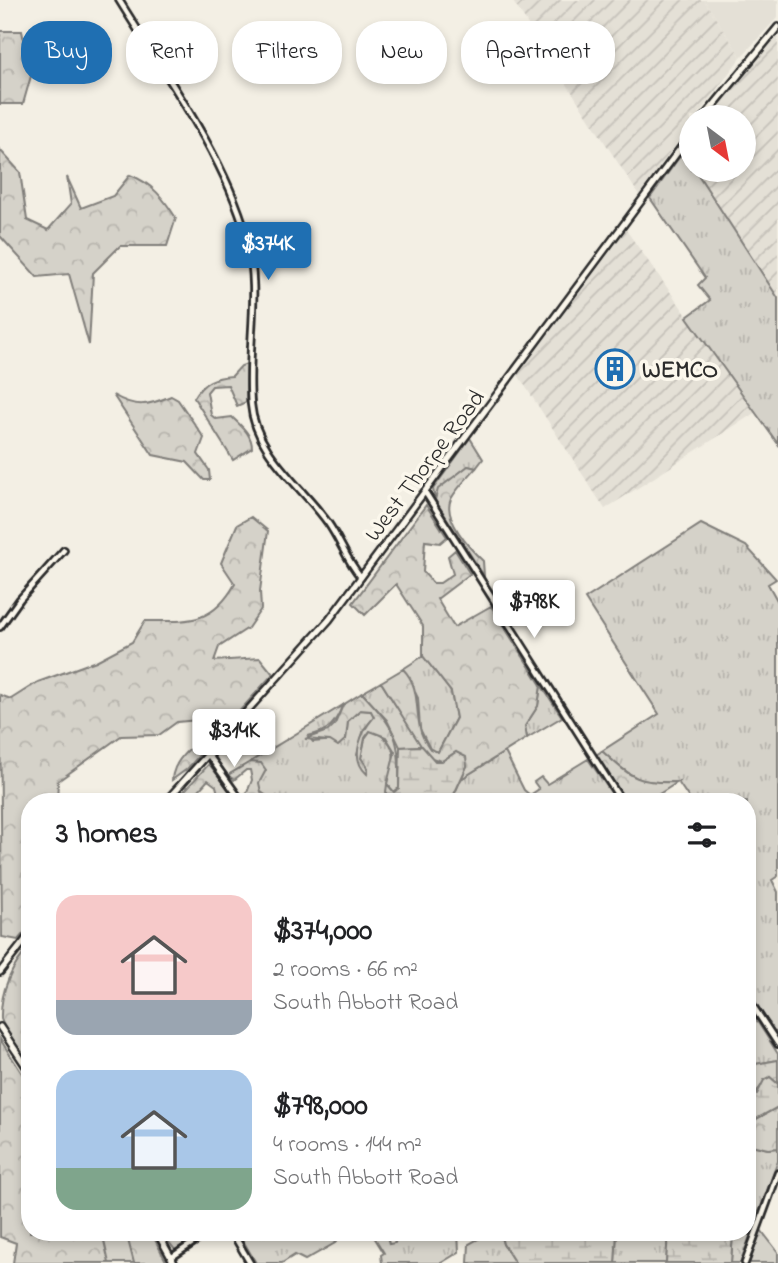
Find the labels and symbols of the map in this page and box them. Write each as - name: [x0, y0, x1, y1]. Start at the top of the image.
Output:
- north arrow: [679, 105, 756, 182]
- pin: $374K: [219, 222, 317, 282]
- building icon: WEMCO: [594, 348, 636, 390]
- place label: WEMCO: [642, 354, 718, 389]
- street label: West Thorpe Road: [357, 383, 495, 550]
- pin: $798K: [485, 580, 583, 640]
- pin: $314K: [185, 710, 283, 769]

